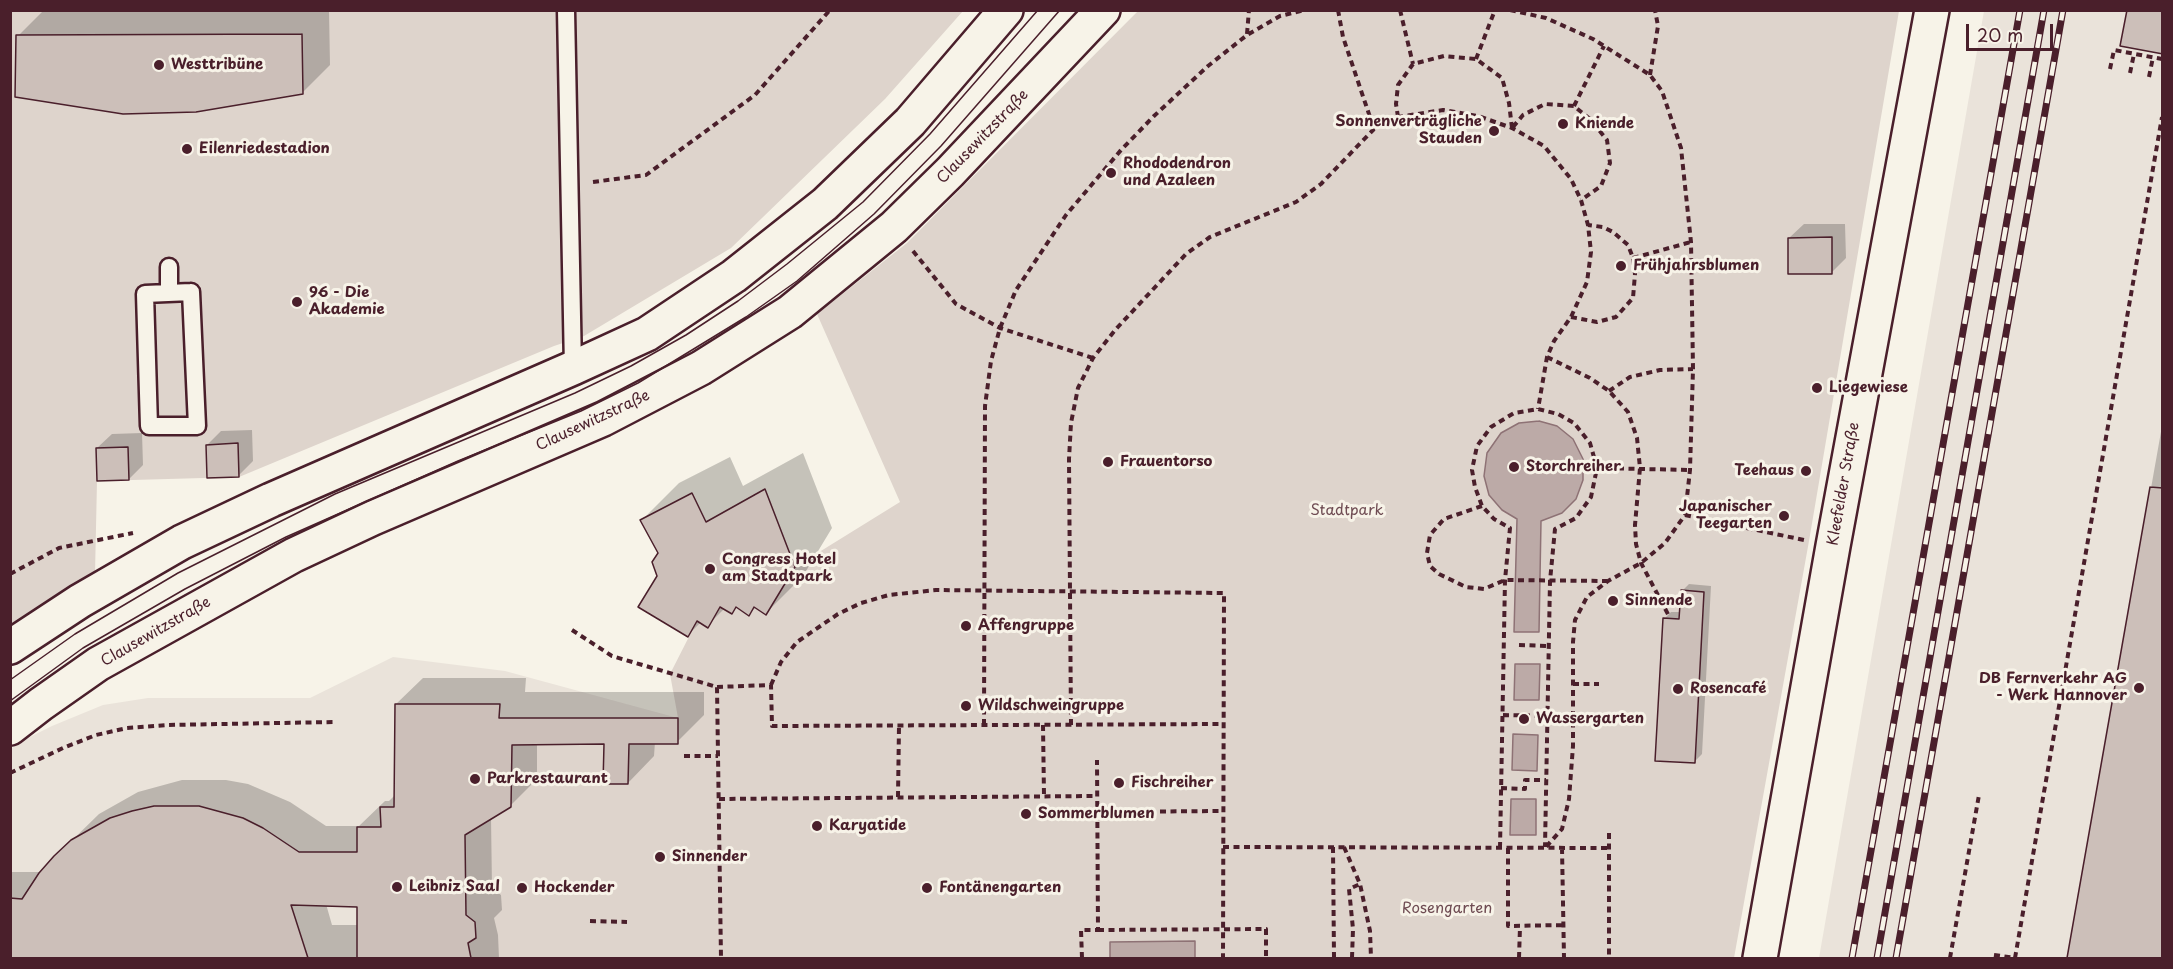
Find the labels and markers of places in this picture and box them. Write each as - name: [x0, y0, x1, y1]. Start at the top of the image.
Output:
- place label: Westtribüne: [171, 56, 263, 74]
- marker: Westtribüne: [152, 58, 166, 72]
- place label: Sonnenverträgliche Stauden: [1335, 113, 1482, 148]
- place label: Kniende: [1575, 115, 1634, 133]
- marker: Kniende: [1556, 117, 1570, 131]
- marker: Sonnenverträgliche Stauden: [1487, 124, 1501, 138]
- place label: Eilenriedestadion: [199, 140, 330, 158]
- marker: Eilenriedestadion: [180, 142, 194, 156]
- place label: Rhododendron und Azaleen: [1123, 155, 1231, 190]
- marker: Rhododendron und Azaleen: [1104, 166, 1118, 180]
- place label: Frühjahrsblumen: [1633, 257, 1759, 275]
- marker: Frühjahrsblumen: [1614, 259, 1628, 273]
- place label: 96 - Die Akademie: [309, 284, 385, 319]
- marker: 96 - Die Akademie: [290, 295, 304, 309]
- place label: Liegewiese: [1829, 379, 1908, 397]
- marker: Liegewiese: [1810, 381, 1824, 395]
- place label: Frauentorso: [1120, 453, 1212, 471]
- marker: Frauentorso: [1101, 455, 1115, 469]
- place label: Storchreiher: [1526, 458, 1621, 476]
- marker: Storchreiher: [1507, 460, 1521, 474]
- place label: Teehaus: [1734, 462, 1794, 480]
- marker: Teehaus: [1799, 464, 1813, 478]
- place label: Japanischer Teegarten: [1679, 498, 1772, 533]
- marker: Japanischer Teegarten: [1777, 509, 1791, 523]
- place label: Congress Hotel am Stadtpark: [722, 551, 836, 586]
- marker: Congress Hotel am Stadtpark: [703, 562, 717, 576]
- place label: Sinnende: [1625, 592, 1692, 610]
- marker: Sinnende: [1606, 594, 1620, 608]
- place label: Affengruppe: [978, 617, 1074, 635]
- marker: Affengruppe: [959, 619, 973, 633]
- place label: DB Fernverkehr AG - Werk Hannover: [1979, 670, 2127, 705]
- place label: Rosencafé: [1690, 680, 1766, 698]
- marker: DB Fernverkehr AG - Werk Hannover: [2132, 681, 2146, 695]
- marker: Rosencafé: [1671, 682, 1685, 696]
- place label: Wildschweingruppe: [978, 697, 1124, 715]
- marker: Wildschweingruppe: [959, 699, 973, 713]
- place label: Wassergarten: [1536, 710, 1644, 728]
- marker: Wassergarten: [1517, 712, 1531, 726]
- place label: Parkrestaurant: [487, 770, 608, 788]
- marker: Parkrestaurant: [468, 772, 482, 786]
- place label: Fischreiher: [1131, 774, 1213, 792]
- marker: Fischreiher: [1112, 776, 1126, 790]
- place label: Sommerblumen: [1038, 805, 1154, 823]
- marker: Sommerblumen: [1019, 807, 1033, 821]
- place label: Karyatide: [829, 817, 906, 835]
- marker: Karyatide: [810, 819, 824, 833]
- place label: Sinnender: [672, 848, 747, 866]
- marker: Sinnender: [653, 850, 667, 864]
- place label: Leibniz Saal: [409, 878, 500, 896]
- place label: Hockender: [534, 879, 614, 897]
- place label: Fontänengarten: [939, 879, 1061, 897]
- marker: Leibniz Saal: [390, 880, 404, 894]
- marker: Hockender: [515, 881, 529, 895]
- marker: Fontänengarten: [920, 881, 934, 895]

